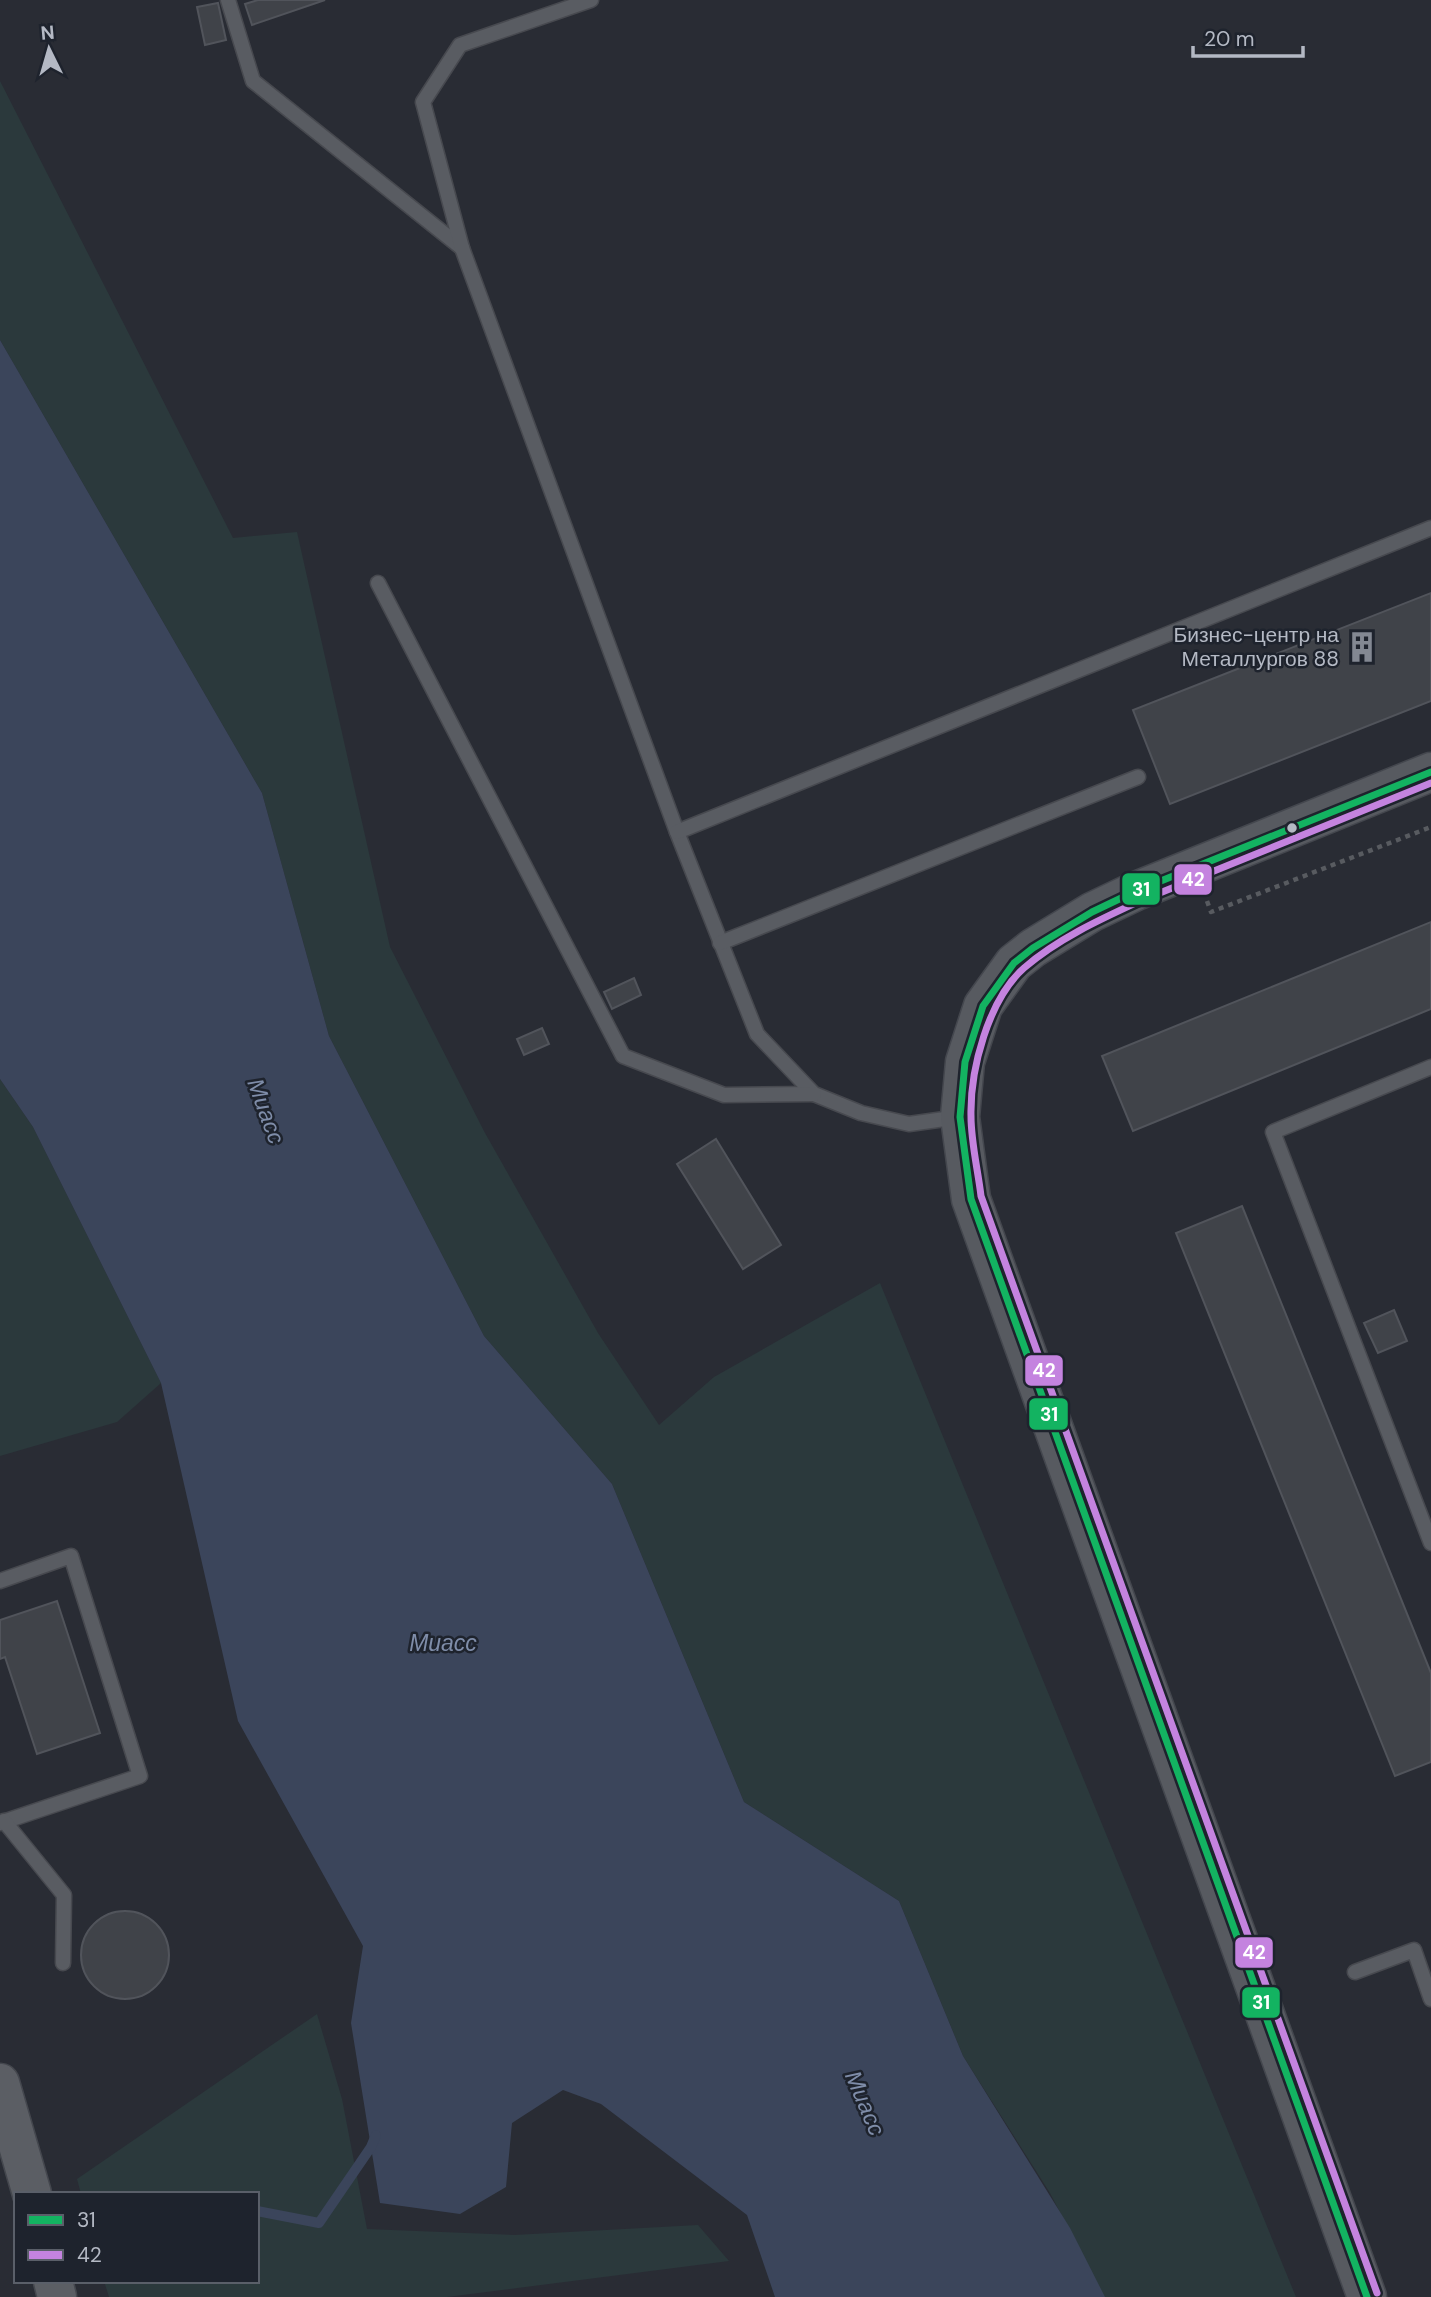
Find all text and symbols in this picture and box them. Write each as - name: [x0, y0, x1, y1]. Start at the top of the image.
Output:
- north arrow: [14, 14, 84, 84]
- scale bar: [1193, 14, 1303, 58]
- text: N: [40, 20, 56, 46]
- text: 20 m: [1204, 25, 1255, 53]
- place label: Бизнес-центр на Металлургов 88: [1173, 621, 1339, 673]
- building icon: Бизнес-центр на Металлургов 88: [1345, 630, 1379, 664]
- unlabelled marker: [1285, 821, 1299, 835]
- line badge: 42: [1173, 863, 1213, 896]
- text: 42: [1181, 867, 1205, 892]
- line badge: 31: [1121, 872, 1161, 906]
- text: 31: [1132, 877, 1150, 902]
- water label: Миасс: [240, 1074, 292, 1148]
- line badge: 42: [1024, 1354, 1064, 1387]
- text: 42: [1032, 1358, 1056, 1383]
- line badge: 31: [1028, 1397, 1069, 1431]
- text: 31: [1040, 1402, 1058, 1427]
- water label: Миасс: [409, 1628, 477, 1658]
- line badge: 42: [1234, 1936, 1274, 1969]
- text: 42: [1242, 1940, 1266, 1965]
- line badge: 31: [1241, 1986, 1281, 2019]
- text: 31: [1252, 1990, 1270, 2015]
- water label: Миасс: [838, 2066, 892, 2140]
- legend: [14, 2192, 259, 2283]
- text: 31: [77, 2206, 96, 2234]
- text: 42: [77, 2241, 102, 2269]

